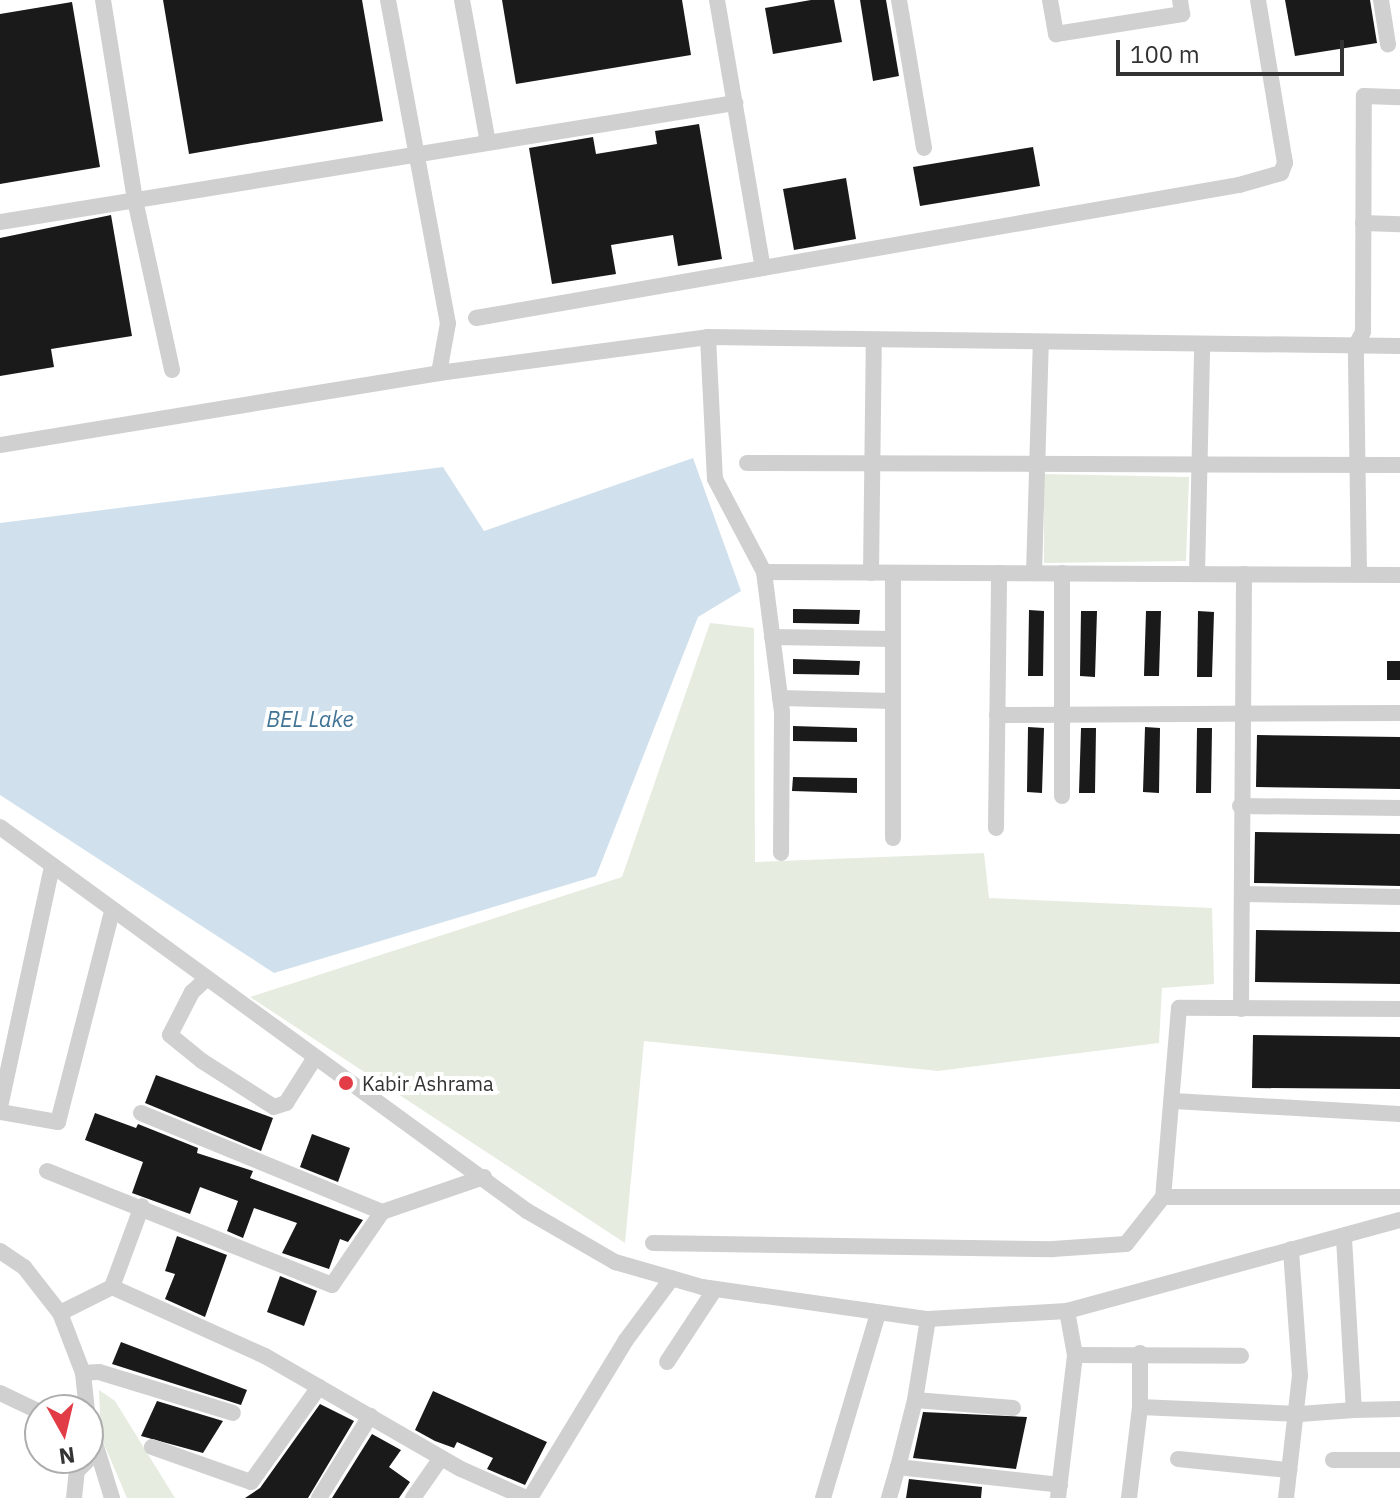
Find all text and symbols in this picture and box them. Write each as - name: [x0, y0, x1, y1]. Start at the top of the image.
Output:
- scale bar: [1120, 24, 1348, 74]
- text: 100 m: [1130, 38, 1200, 70]
- water label: BEL Lake: [266, 706, 354, 732]
- place label: Kabir Ashrama: [362, 1071, 494, 1095]
- marker: Kabir Ashrama: [337, 1074, 355, 1092]
- north arrow: [24, 1394, 104, 1474]
- text: N: [57, 1441, 77, 1472]

